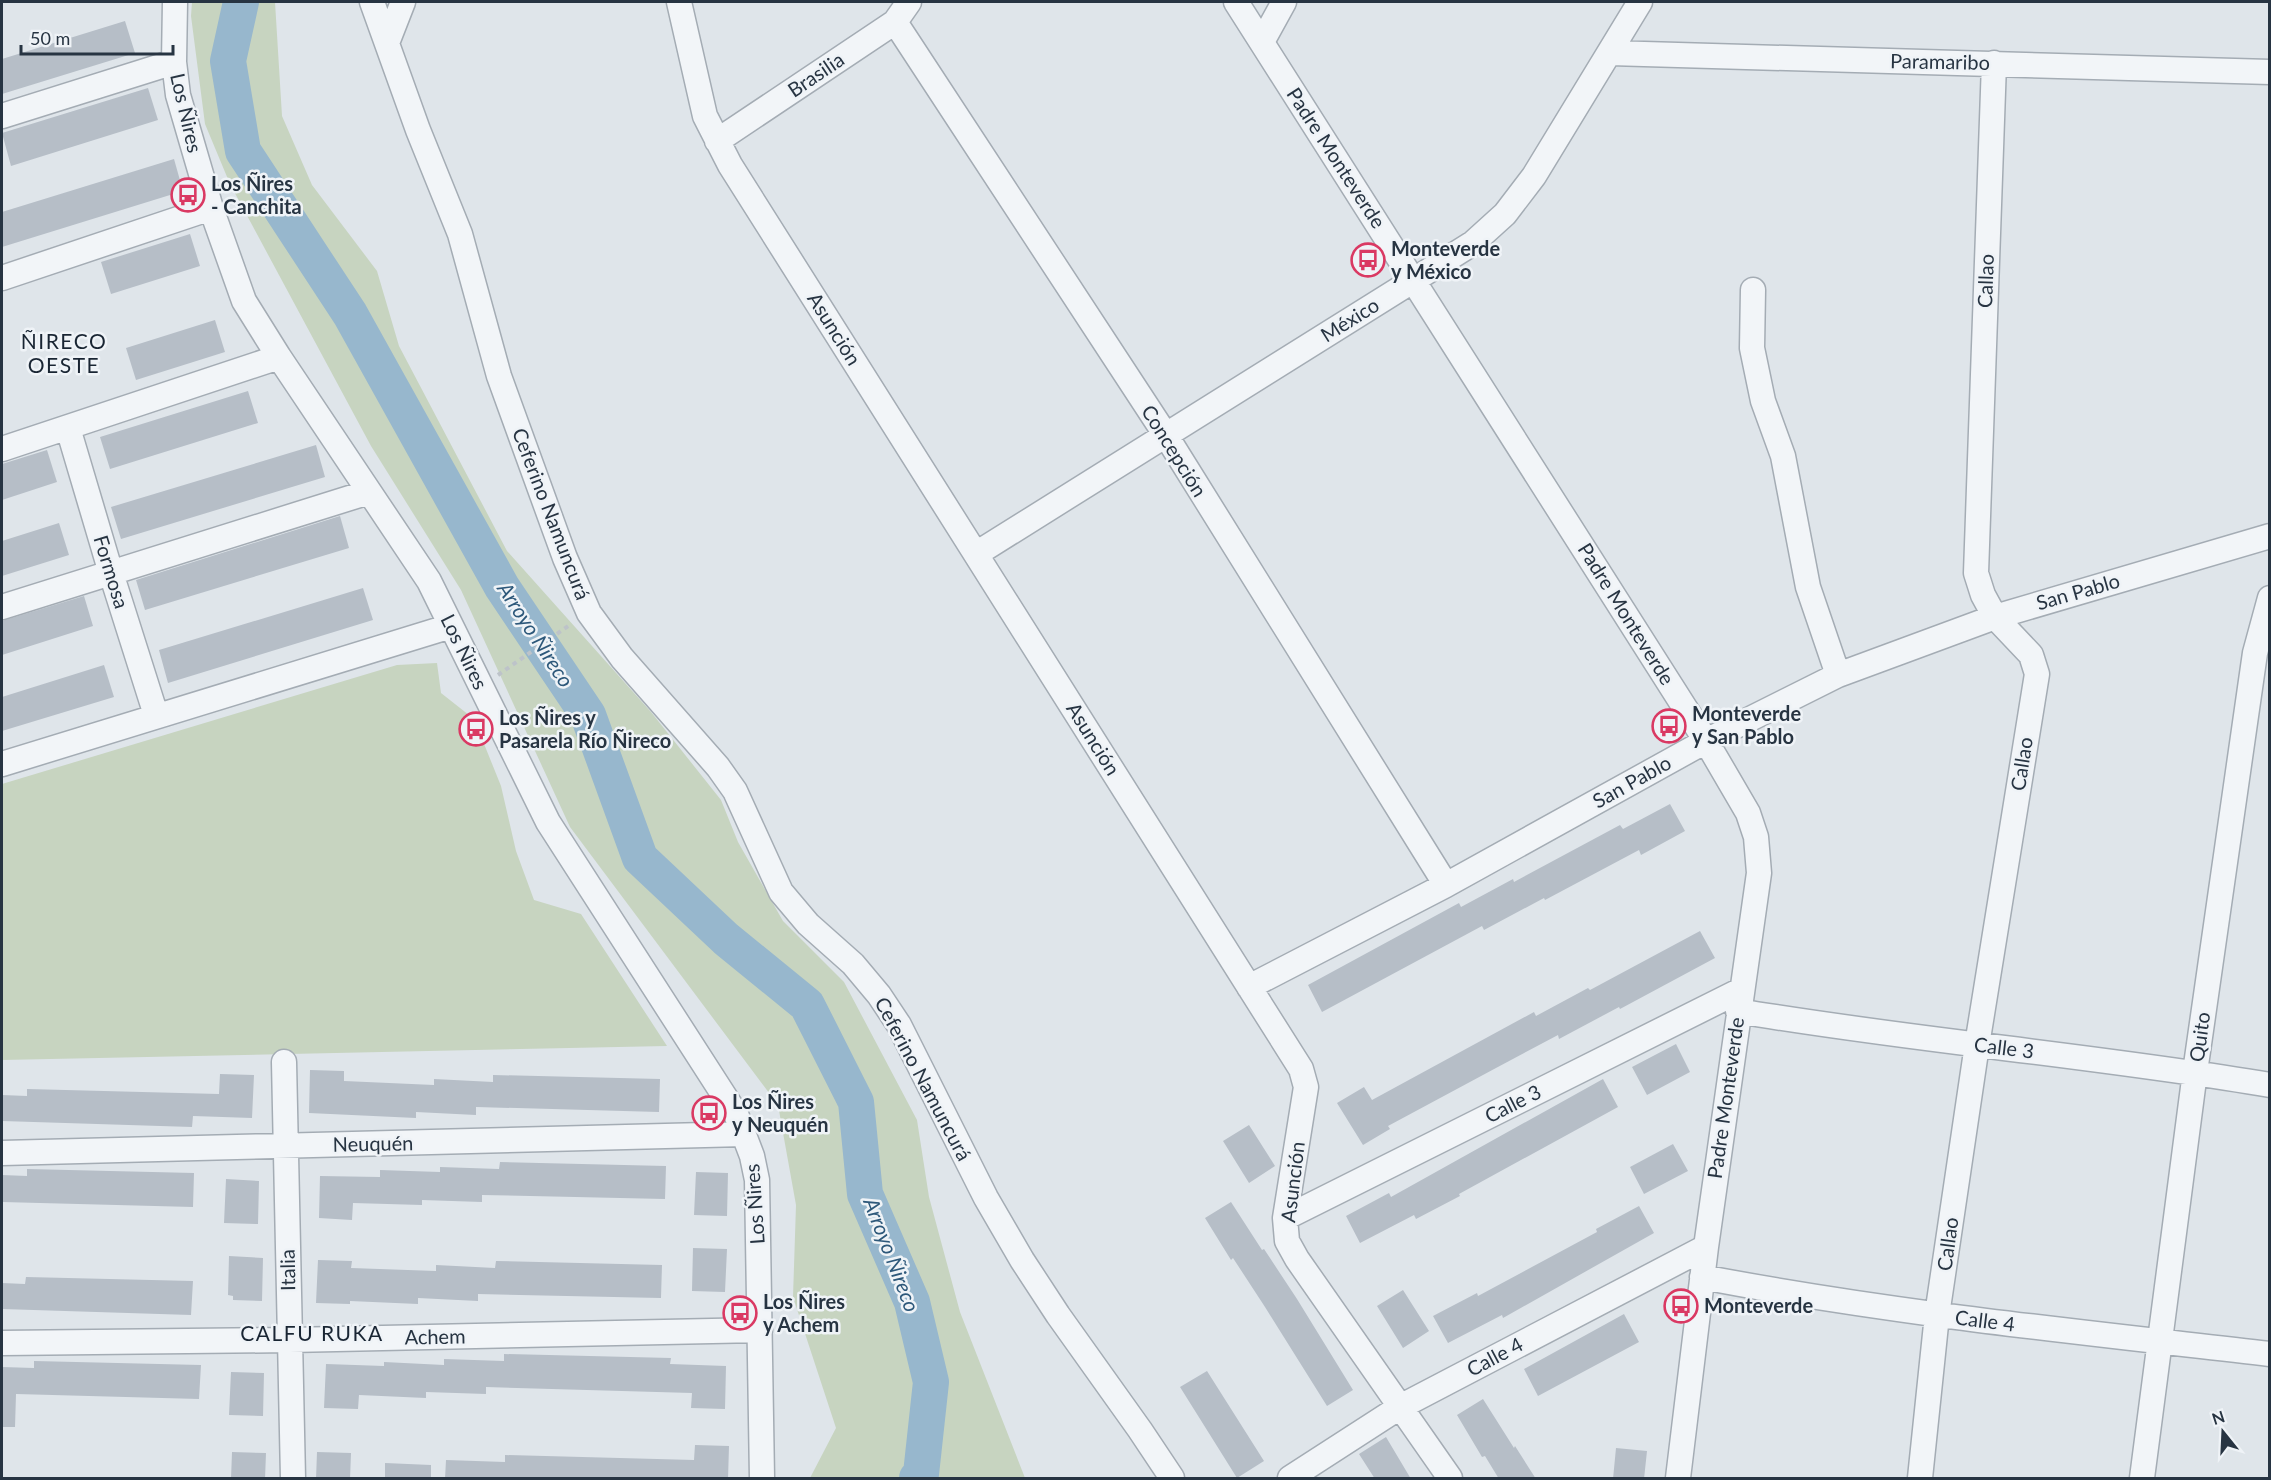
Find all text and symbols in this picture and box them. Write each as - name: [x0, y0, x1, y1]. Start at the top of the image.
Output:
- scale bar: [21, 18, 172, 56]
- text: 50 m: [30, 27, 70, 49]
- street label: Brasilia: [783, 47, 848, 102]
- street label: Paramaribo: [1890, 48, 1990, 74]
- street label: Los Ñires: [166, 71, 208, 155]
- street label: Padre Monteverde: [1282, 83, 1391, 232]
- place label: Los Ñires - Canchita: [211, 171, 302, 218]
- bus stop icon: Los Ñires - Canchita: [170, 177, 206, 213]
- place label: Monteverde y México: [1391, 236, 1500, 283]
- bus stop icon: Monteverde y México: [1350, 242, 1386, 278]
- street label: Callao: [1972, 254, 1998, 308]
- street label: Asunción: [803, 288, 867, 369]
- street label: México: [1316, 292, 1383, 346]
- district label: ÑIRECO OESTE: [21, 328, 107, 377]
- street label: Concepción: [1137, 400, 1212, 501]
- street label: Ceferino Namuncurá: [508, 424, 596, 603]
- street label: Formosa: [89, 532, 134, 611]
- street label: Padre Monteverde: [1574, 538, 1680, 689]
- street label: San Pablo: [2033, 568, 2122, 614]
- water label: Arroyo Ñireco: [493, 576, 579, 691]
- street label: Los Ñires: [436, 610, 493, 693]
- street label: Asunción: [1062, 698, 1126, 779]
- place label: Monteverde y San Pablo: [1692, 701, 1801, 748]
- place label: Los Ñires y Pasarela Río Ñireco: [499, 705, 671, 752]
- bus stop icon: Monteverde y San Pablo: [1651, 708, 1687, 744]
- bus stop icon: Los Ñires y Pasarela Río Ñireco: [458, 711, 494, 747]
- street label: Callao: [2005, 735, 2037, 792]
- street label: San Pablo: [1588, 750, 1675, 812]
- street label: Ceferino Namuncurá: [871, 993, 977, 1165]
- street label: Quito: [2184, 1010, 2214, 1063]
- street label: Padre Monteverde: [1702, 1016, 1748, 1180]
- street label: Calle 3: [1973, 1031, 2035, 1063]
- street label: Calle 3: [1480, 1079, 1545, 1127]
- place label: Los Ñires y Neuquén: [732, 1089, 829, 1136]
- bus stop icon: Los Ñires y Neuquén: [691, 1095, 727, 1131]
- street label: Neuquén: [332, 1130, 414, 1156]
- street label: Asunción: [1275, 1140, 1309, 1224]
- street label: Los Ñires: [739, 1163, 769, 1245]
- water label: Arroyo Ñireco: [859, 1193, 926, 1315]
- street label: Callao: [1931, 1215, 1963, 1272]
- street label: Italia: [275, 1249, 299, 1291]
- bus stop icon: Monteverde: [1663, 1288, 1699, 1324]
- place label: Los Ñires y Achem: [763, 1289, 845, 1336]
- place label: Monteverde: [1704, 1293, 1813, 1317]
- bus stop icon: Los Ñires y Achem: [722, 1295, 758, 1331]
- street label: Calle 4: [1954, 1304, 2017, 1336]
- district label: CALFU RUKA: [240, 1320, 384, 1345]
- street label: Achem: [404, 1323, 466, 1349]
- street label: Calle 4: [1462, 1331, 1527, 1381]
- north arrow: [2193, 1402, 2253, 1462]
- text: N: [2209, 1406, 2227, 1428]

